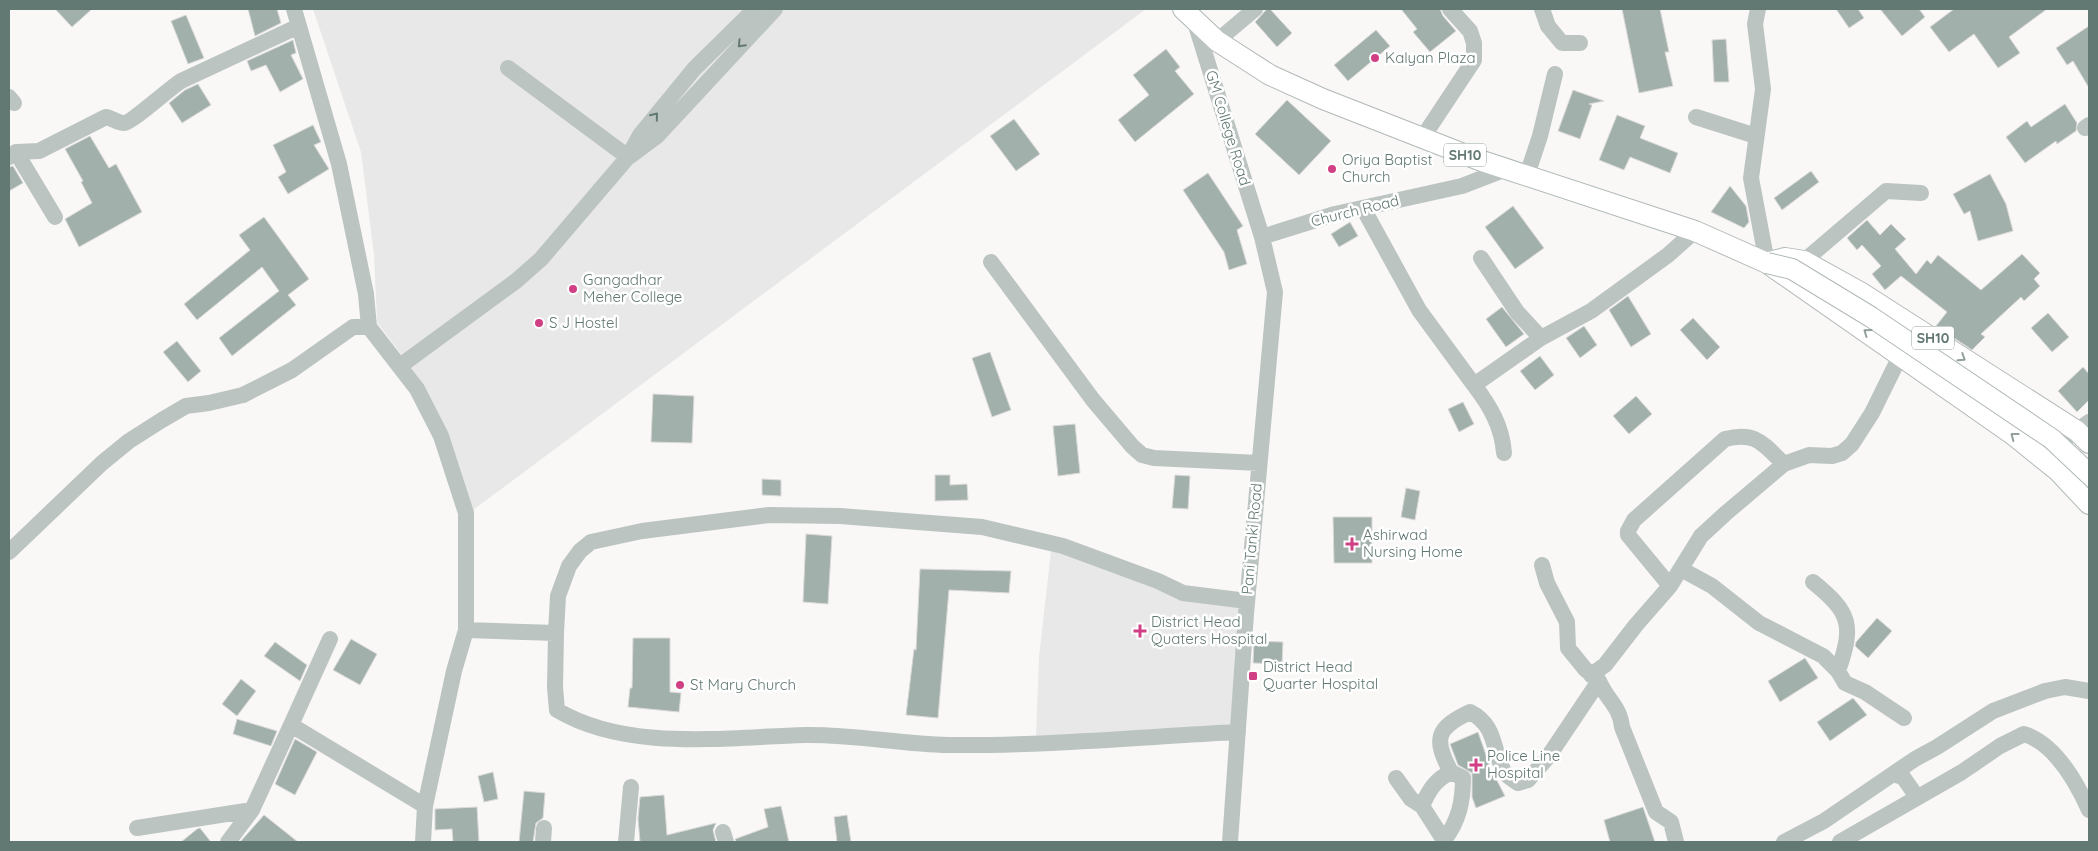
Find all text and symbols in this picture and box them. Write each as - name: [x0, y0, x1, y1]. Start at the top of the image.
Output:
- one-way arrow: [738, 38, 747, 47]
- place label: Kalyan Plaza: [1385, 48, 1476, 67]
- marker: Kalyan Plaza: [1369, 52, 1381, 64]
- street label: GM College Road: [1202, 68, 1255, 188]
- one-way arrow: [649, 113, 658, 122]
- road number: SH10: [1444, 144, 1486, 166]
- place label: Oriya Baptist Church: [1342, 150, 1433, 186]
- marker: Oriya Baptist Church: [1326, 163, 1338, 175]
- street label: Church Road: [1309, 190, 1401, 231]
- place label: Gangadhar Meher College: [583, 270, 682, 306]
- marker: Gangadhar Meher College: [567, 283, 579, 295]
- place label: S J Hostel: [549, 313, 618, 332]
- marker: S J Hostel: [533, 317, 545, 329]
- road number: SH10: [1912, 326, 1954, 349]
- one-way arrow: [1863, 329, 1873, 338]
- one-way arrow: [1957, 351, 1966, 361]
- one-way arrow: [2011, 434, 2020, 442]
- street label: Pani Tanki Road: [1237, 482, 1266, 595]
- place label: Ashirwad Nursing Home: [1363, 525, 1463, 561]
- marker: Ashirwad Nursing Home: [1345, 537, 1359, 551]
- place label: District Head Quaters Hospital: [1151, 612, 1267, 648]
- marker: District Head Quaters Hospital: [1133, 624, 1147, 638]
- place label: District Head Quarter Hospital: [1263, 657, 1378, 693]
- marker: District Head Quarter Hospital: [1247, 670, 1259, 682]
- place label: St Mary Church: [690, 675, 796, 694]
- marker: St Mary Church: [674, 679, 686, 691]
- place label: Police Line Hospital: [1487, 746, 1560, 782]
- marker: Police Line Hospital: [1469, 758, 1483, 772]

